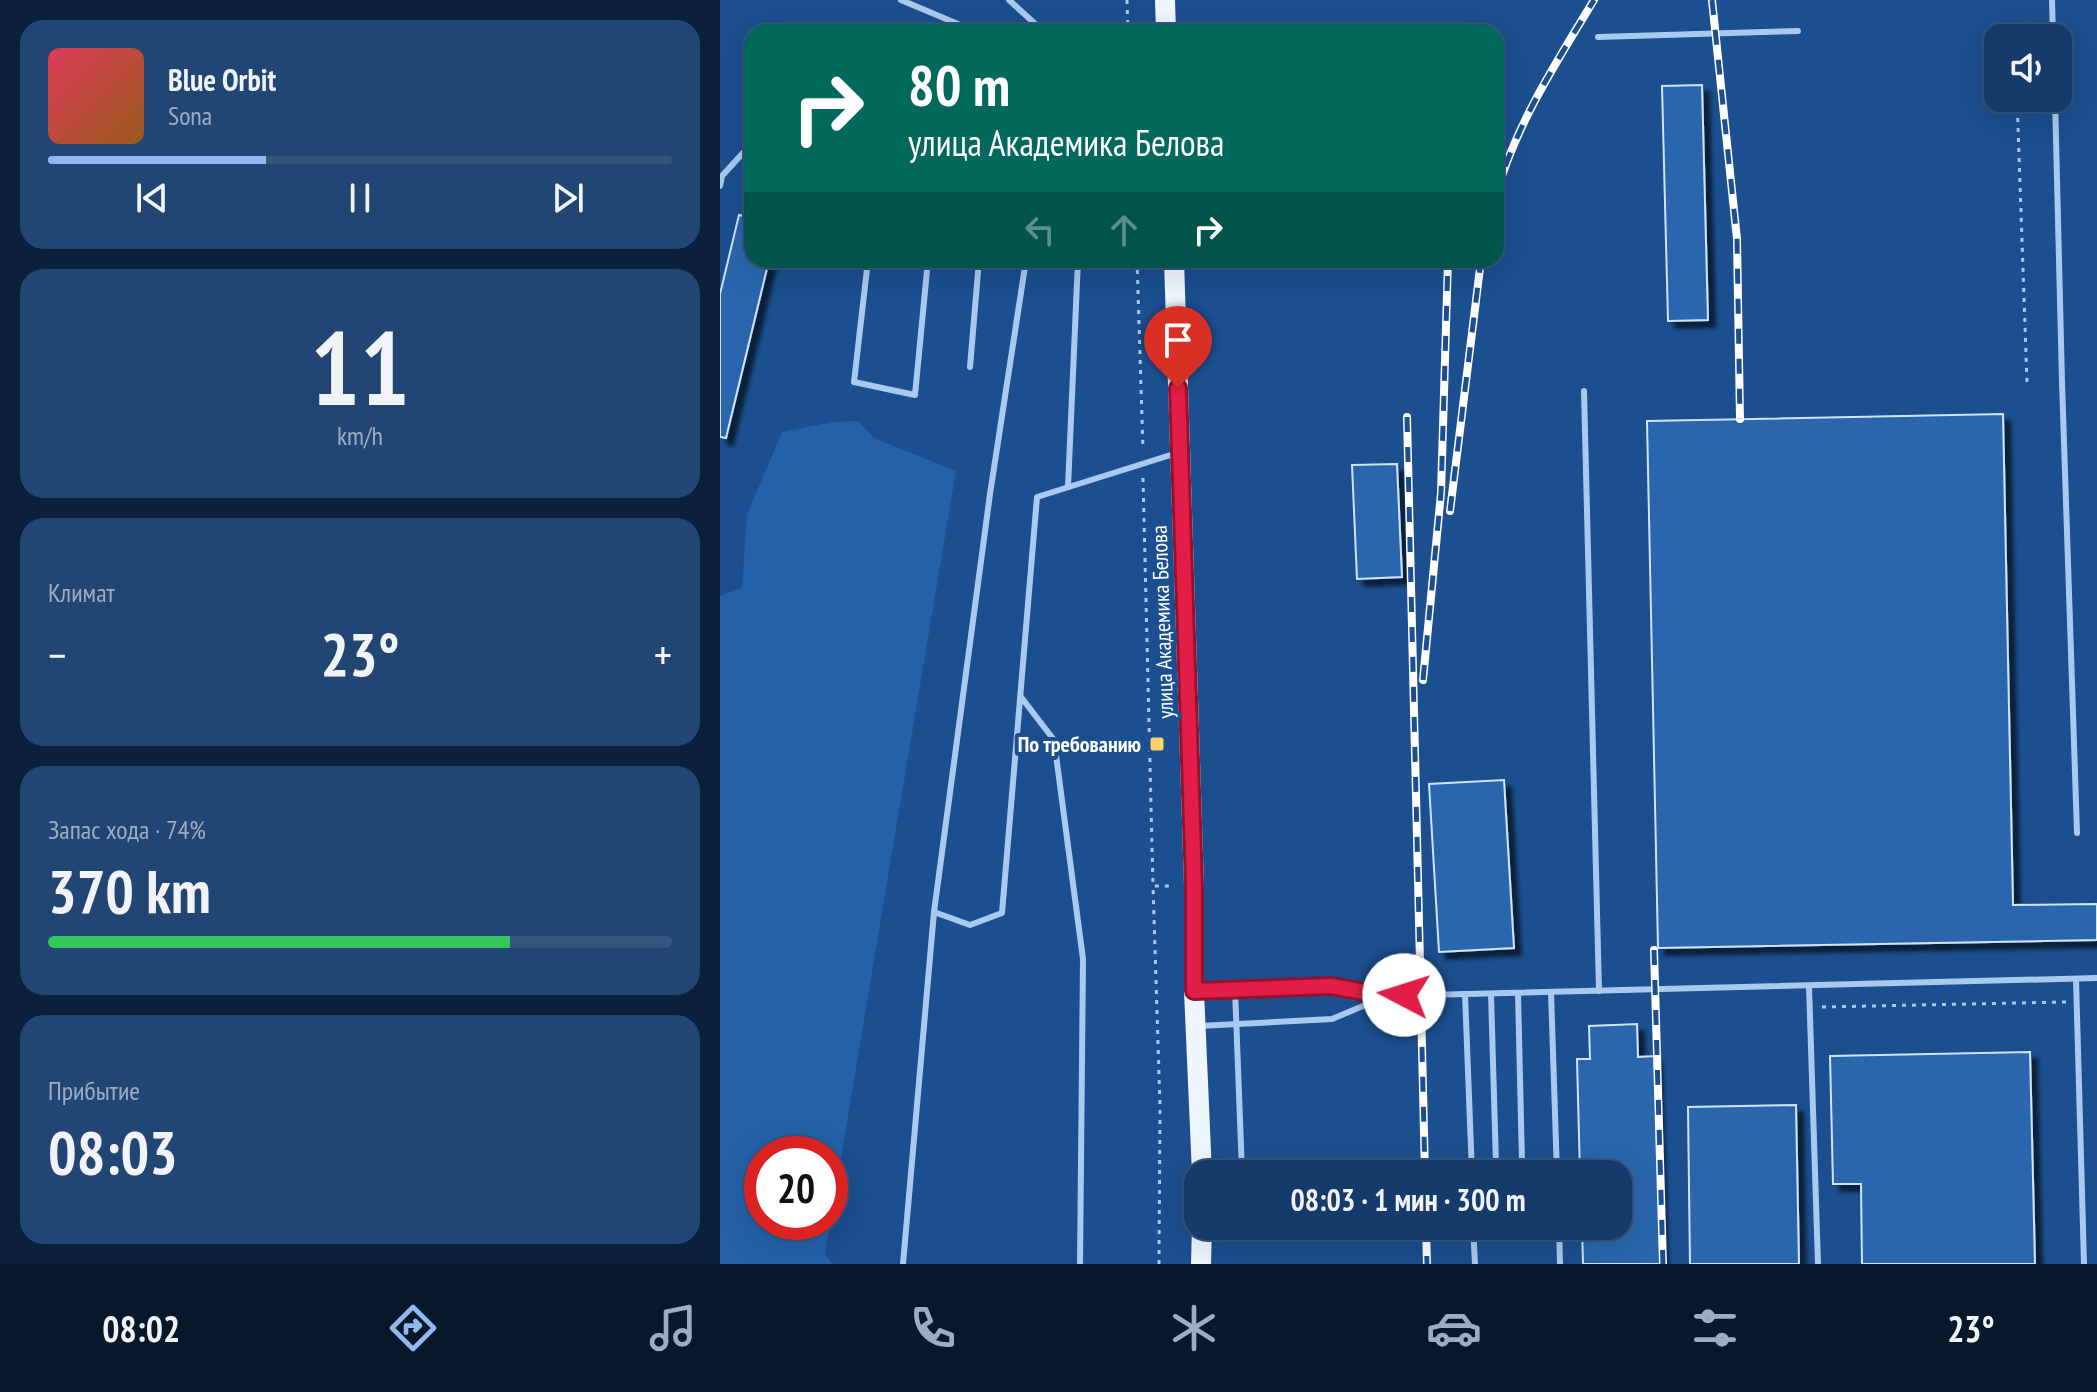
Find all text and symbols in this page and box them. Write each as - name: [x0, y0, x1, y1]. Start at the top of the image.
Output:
- map controls: [1984, 24, 2072, 112]
- button: sound: [1984, 24, 2072, 112]
- text: 80 m: [908, 49, 1010, 121]
- icon: right: [776, 56, 880, 160]
- text: Blue Orbit: [168, 60, 276, 99]
- text: Sona: [168, 99, 212, 132]
- text: улица Академика Белова: [908, 119, 1225, 166]
- icon: previous: [130, 176, 174, 220]
- icon: pause: [338, 176, 382, 220]
- icon: next: [546, 176, 590, 220]
- icon: left: [1018, 208, 1062, 252]
- icon: ahead: [1102, 208, 1146, 252]
- icon: right: [1186, 208, 1230, 252]
- text: 11: [310, 299, 410, 434]
- pin: [1144, 306, 1212, 388]
- icon: arrive: [1156, 318, 1200, 362]
- text: km/h: [337, 419, 383, 452]
- street label: улица Академика Белова: [1145, 525, 1179, 719]
- text: Климат: [48, 576, 115, 609]
- text: 23°: [320, 615, 400, 693]
- text: −: [48, 626, 66, 683]
- text: +: [654, 626, 672, 683]
- place label: По требованию: [1018, 730, 1141, 758]
- marker: По требованию: [1148, 735, 1166, 753]
- text: Запас хода · 74%: [48, 813, 206, 846]
- text: 370 km: [48, 852, 211, 930]
- position arrow: [1362, 953, 1446, 1037]
- text: Прибытие: [48, 1074, 140, 1107]
- text: 08:03: [48, 1113, 178, 1191]
- speed limit sign: 20: [744, 1136, 848, 1240]
- text: 08:03 · 1 мин · 300 m: [1290, 1180, 1526, 1219]
- icon: directions: [385, 1300, 441, 1356]
- icon: music: [645, 1300, 701, 1356]
- icon: phone: [905, 1300, 961, 1356]
- icon: climate: [1166, 1300, 1222, 1356]
- icon: car: [1426, 1300, 1482, 1356]
- icon: filters: [1687, 1300, 1743, 1356]
- text: 08:02: [102, 1305, 180, 1352]
- text: 23°: [1947, 1305, 1995, 1352]

